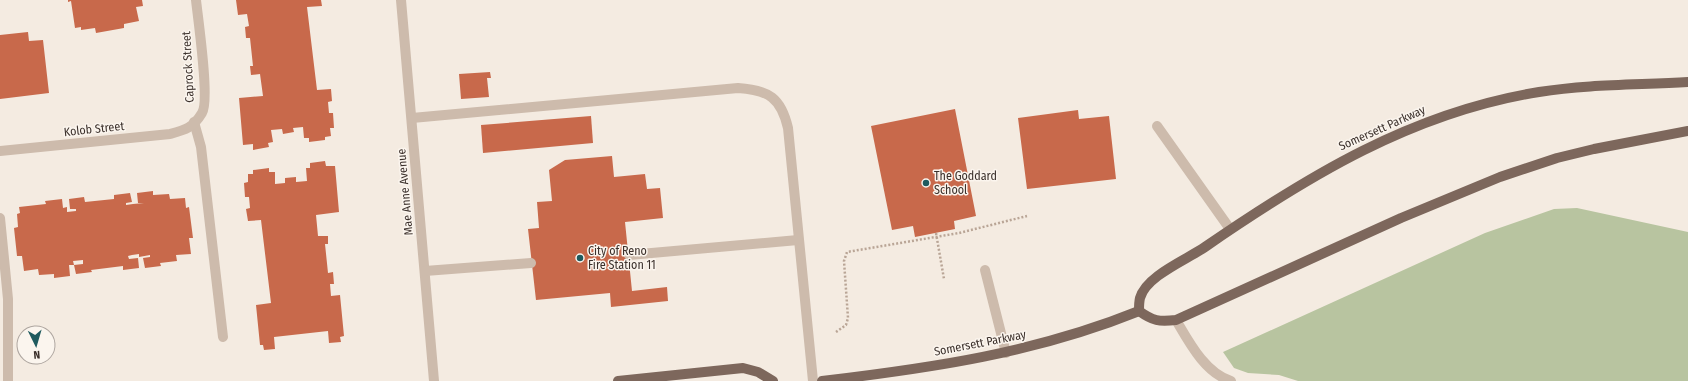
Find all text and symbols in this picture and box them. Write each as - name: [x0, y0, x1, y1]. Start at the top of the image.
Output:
- street label: Caprock Street: [179, 31, 197, 103]
- street label: Somersett Parkway: [1337, 102, 1428, 153]
- street label: Kolob Street: [63, 119, 125, 139]
- street label: Mae Anne Avenue: [394, 148, 416, 236]
- place label: The Goddard School: [934, 169, 997, 197]
- marker: The Goddard School: [921, 178, 931, 188]
- place label: City of Reno Fire Station 11: [588, 244, 656, 272]
- marker: City of Reno Fire Station 11: [575, 253, 585, 263]
- north arrow: [16, 325, 56, 365]
- street label: Somersett Parkway: [933, 327, 1028, 359]
- text: N: [33, 348, 41, 361]

